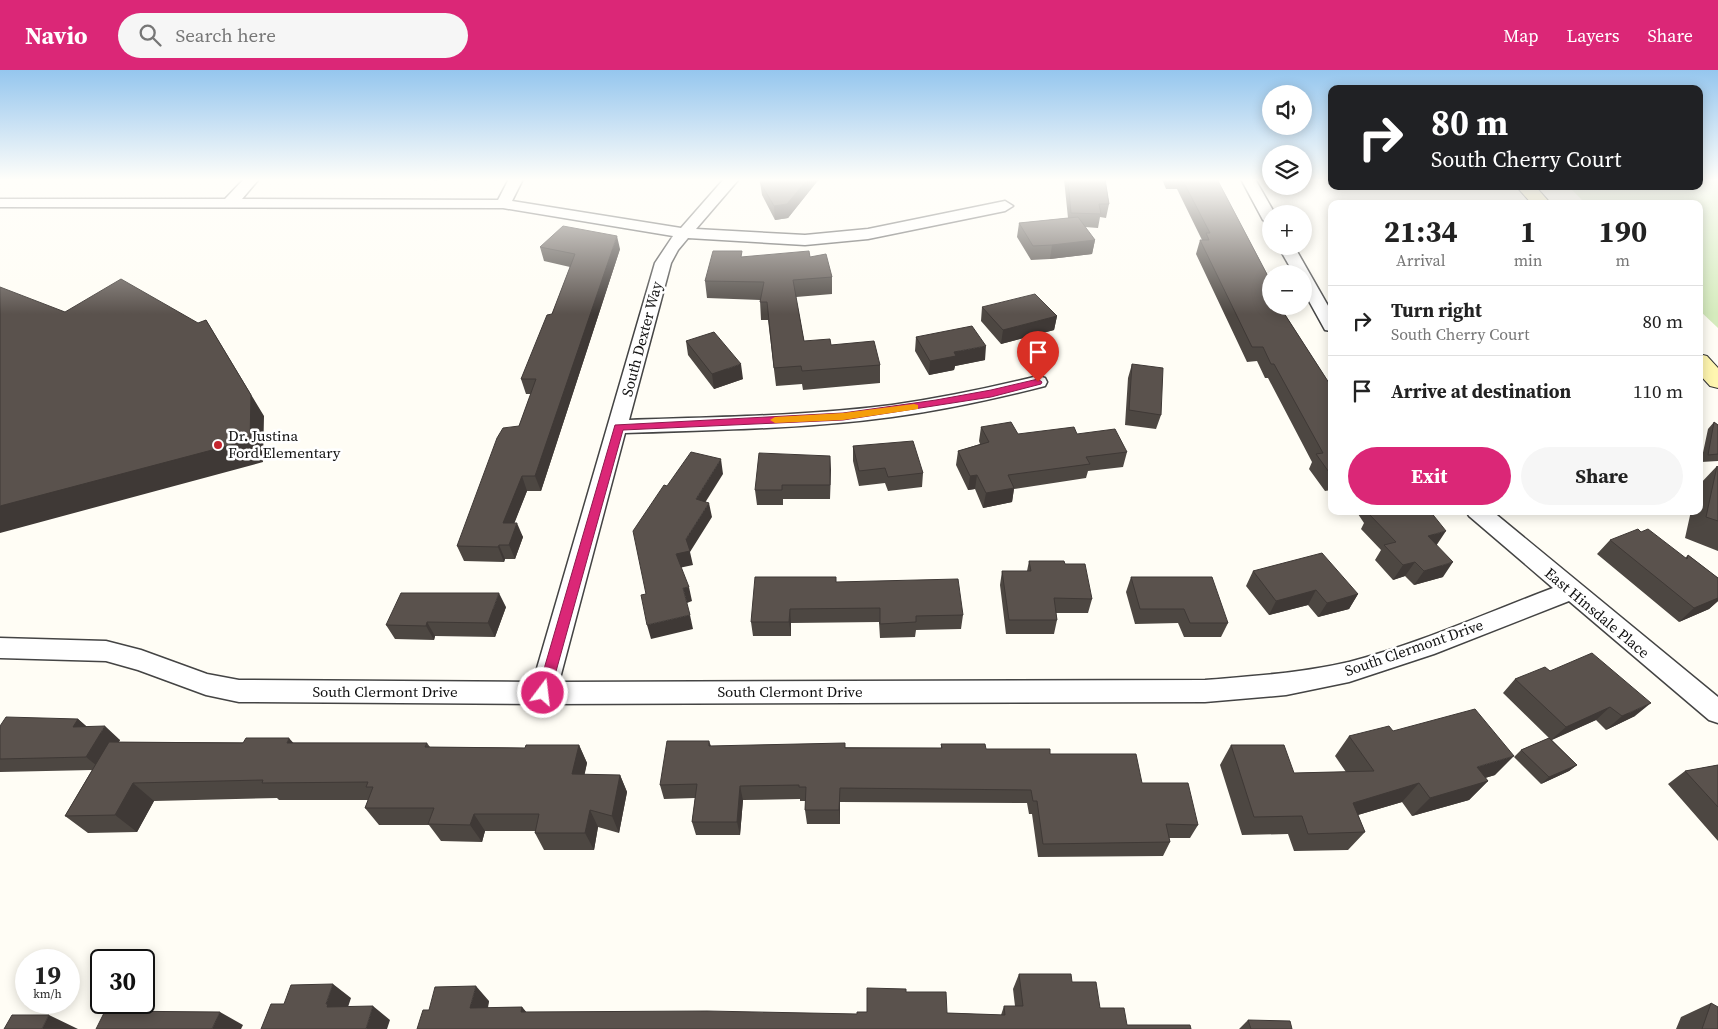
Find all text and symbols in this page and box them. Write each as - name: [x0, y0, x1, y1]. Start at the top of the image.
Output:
- search box: [118, 13, 468, 58]
- text: Navio: [25, 19, 88, 52]
- icon: search: [136, 21, 164, 49]
- text: Search here: [176, 22, 276, 48]
- text: Map: [1503, 23, 1538, 48]
- text: Layers: [1566, 23, 1619, 48]
- text: Share: [1647, 23, 1693, 48]
- map controls: [1262, 85, 1312, 315]
- button: sound: [1262, 85, 1312, 135]
- text: 80 m: [1431, 99, 1508, 147]
- icon: right: [1348, 105, 1413, 170]
- text: South Cherry Court: [1431, 144, 1621, 174]
- button: layers: [1262, 145, 1312, 195]
- button: +: [1262, 205, 1312, 255]
- text: 21:34: [1384, 211, 1458, 252]
- text: 1: [1520, 211, 1536, 252]
- text: 190: [1598, 211, 1647, 252]
- text: Arrival: [1396, 249, 1446, 271]
- text: min: [1514, 249, 1543, 271]
- text: m: [1616, 249, 1630, 271]
- button: −: [1262, 265, 1312, 315]
- street label: South Dexter Way: [616, 279, 667, 399]
- text: Turn right: [1391, 297, 1482, 323]
- icon: right: [1348, 307, 1376, 335]
- text: 80 m: [1642, 308, 1683, 334]
- text: South Cherry Court: [1391, 323, 1530, 345]
- pin: [1017, 331, 1059, 382]
- icon: arrive: [1024, 338, 1052, 366]
- icon: arrive: [1348, 377, 1376, 405]
- text: Arrive at destination: [1391, 378, 1571, 404]
- text: 110 m: [1633, 378, 1683, 404]
- place label: Dr. Justina Ford Elementary: [228, 425, 341, 463]
- marker: Dr. Justina Ford Elementary: [212, 439, 224, 451]
- button: Exit: [1348, 447, 1511, 505]
- button: Share: [1521, 447, 1683, 505]
- street label: East Hinsdale Place: [1540, 563, 1654, 663]
- street label: South Clermont Drive: [1342, 614, 1486, 681]
- position arrow: [516, 666, 568, 718]
- street label: South Clermont Drive: [312, 681, 458, 702]
- street label: South Clermont Drive: [717, 681, 863, 702]
- speed limit sign: 30: [90, 949, 155, 1014]
- text: 19: [34, 958, 61, 992]
- text: km/h: [33, 986, 62, 1002]

